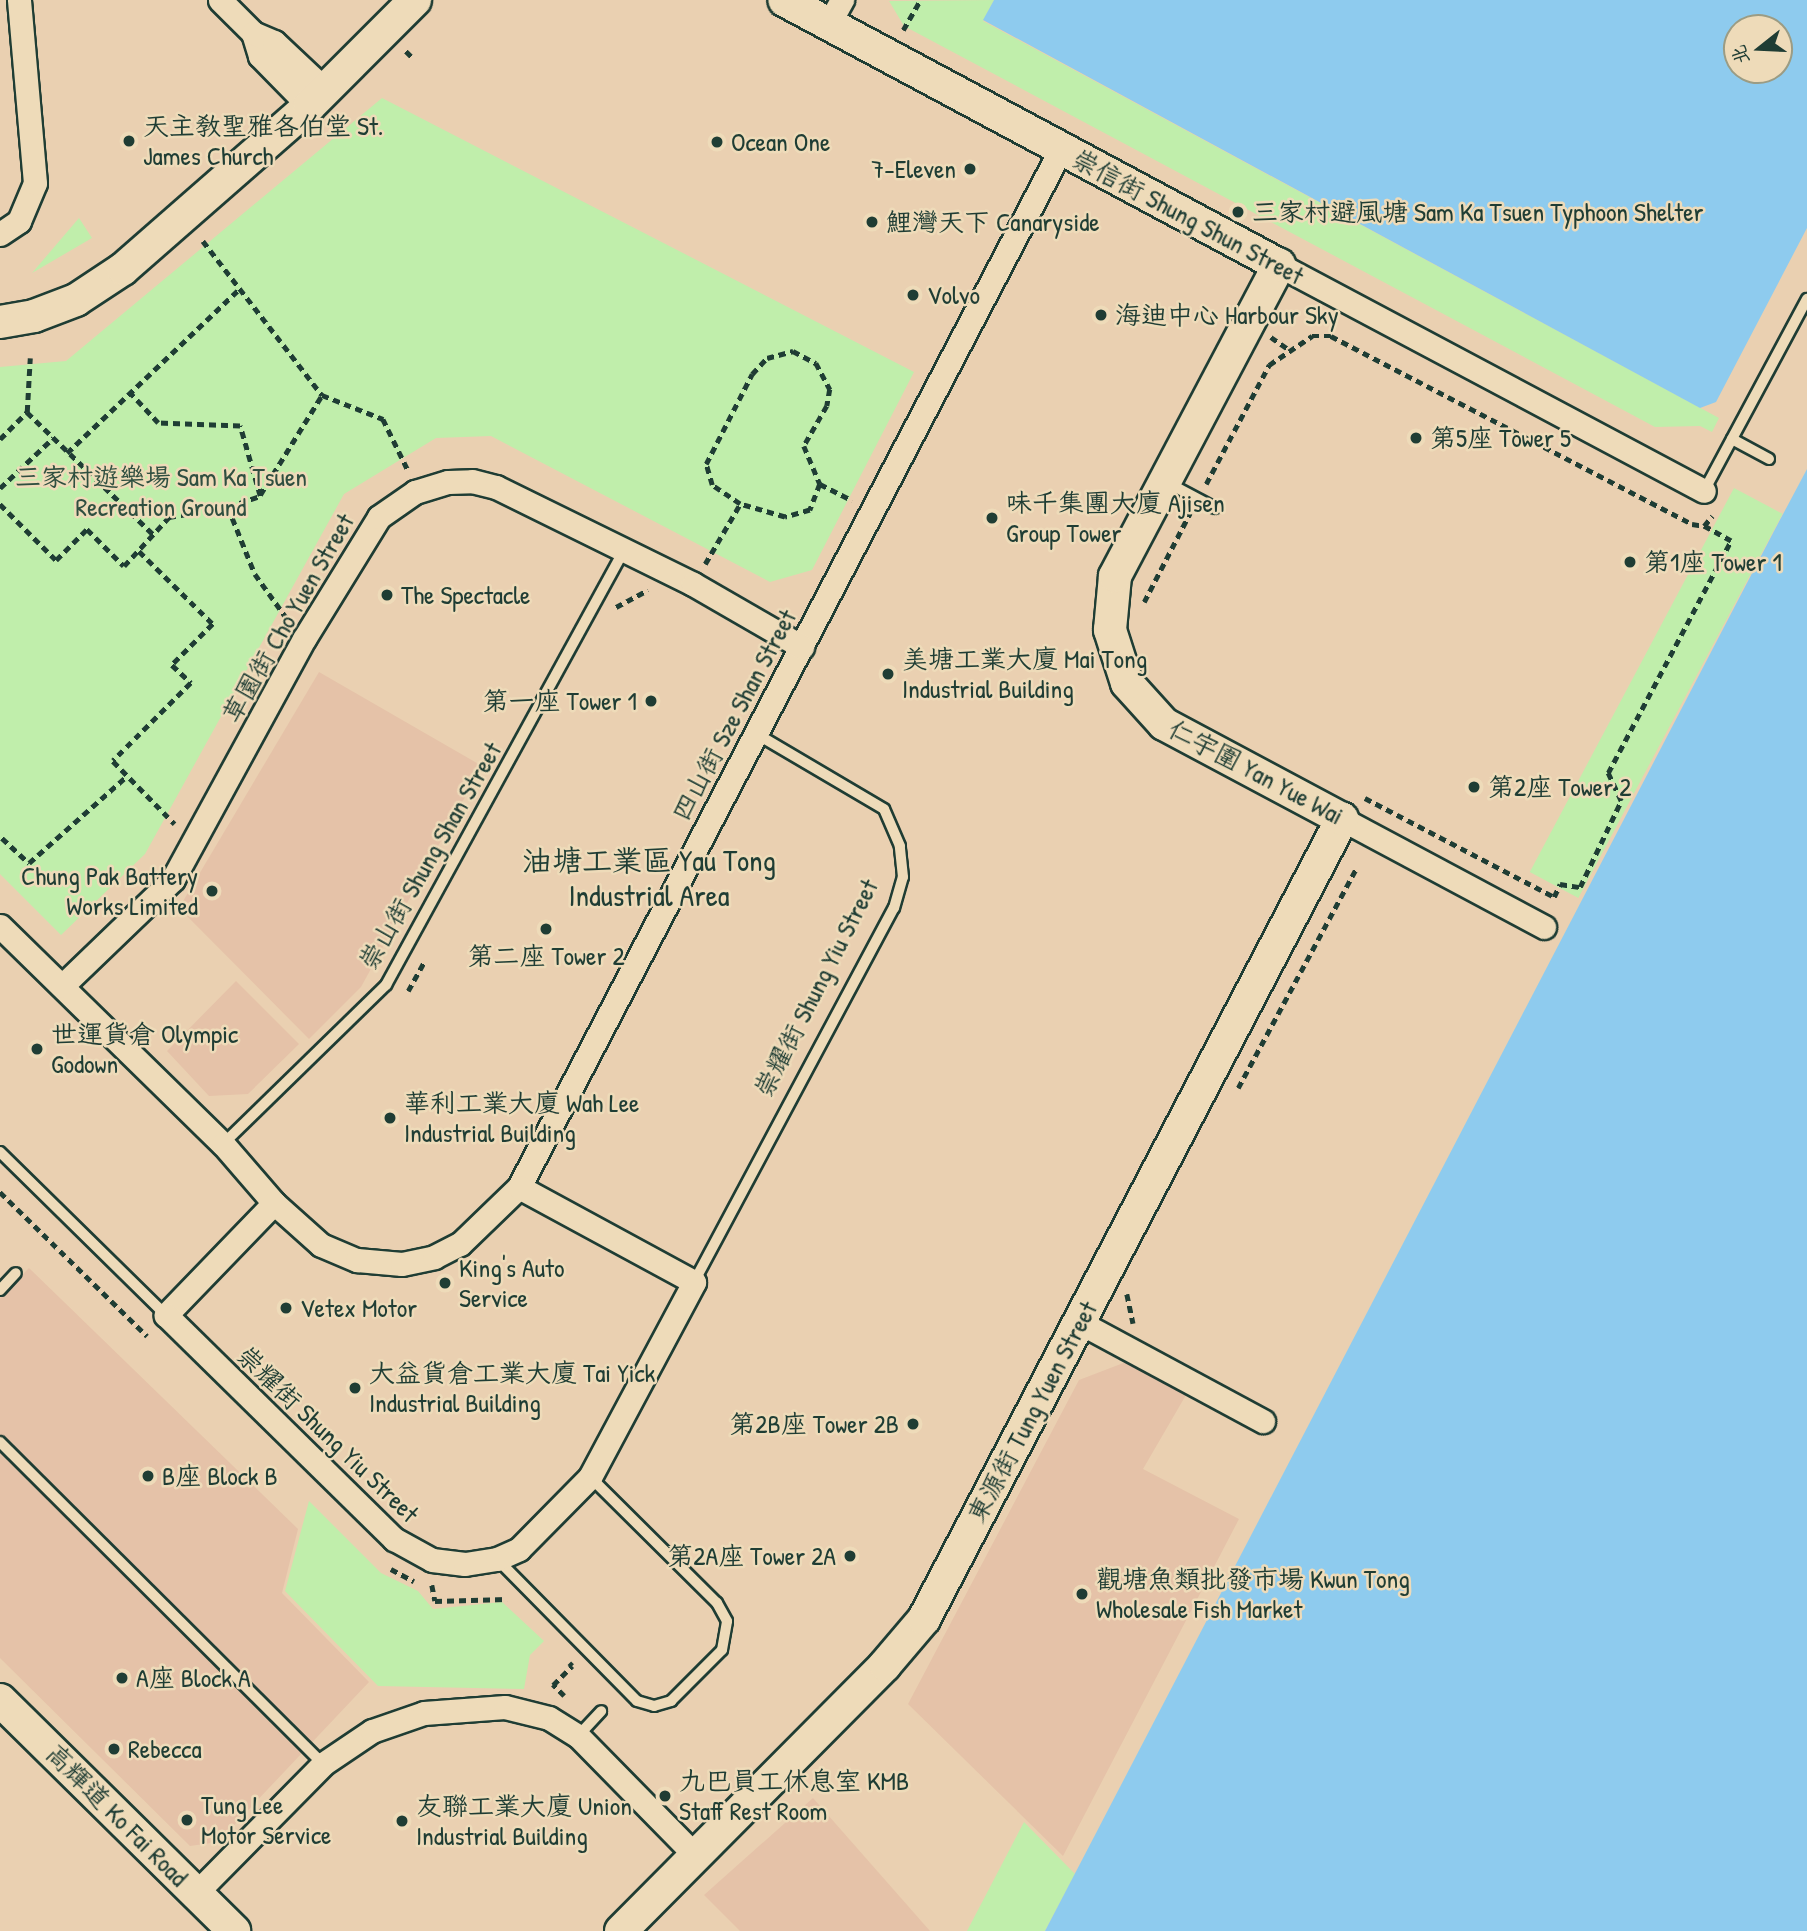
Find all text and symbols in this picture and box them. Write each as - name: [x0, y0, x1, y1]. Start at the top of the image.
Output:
- north arrow: [1723, 14, 1793, 84]
- text: 北: [1725, 42, 1755, 68]
- place label: 天主教聖雅各伯堂 St. James Church: [143, 110, 383, 172]
- place label: Ocean One: [731, 126, 830, 158]
- marker: 天主教聖雅各伯堂 St. James Church: [121, 133, 137, 149]
- marker: Ocean One: [709, 134, 725, 150]
- street label: 崇信街 Shung Shun Street: [1067, 143, 1309, 291]
- place label: 7-Eleven: [871, 153, 956, 185]
- marker: 7-Eleven: [962, 161, 978, 177]
- place label: 三家村避風塘 Sam Ka Tsuen Typhoon Shelter: [1252, 196, 1704, 228]
- marker: 三家村避風塘 Sam Ka Tsuen Typhoon Shelter: [1230, 204, 1246, 220]
- place label: 鯉灣天下 Canaryside: [886, 206, 1100, 238]
- marker: 鯉灣天下 Canaryside: [864, 214, 880, 230]
- place label: Volvo: [927, 279, 980, 311]
- marker: Volvo: [905, 287, 921, 303]
- place label: 海迪中心 Harbour Sky: [1115, 299, 1339, 331]
- marker: 海迪中心 Harbour Sky: [1093, 307, 1109, 323]
- place label: 第5座 Tower 5: [1430, 422, 1571, 454]
- marker: 第5座 Tower 5: [1408, 430, 1424, 446]
- park label: 三家村遊樂場 Sam Ka Tsuen Recreation Ground: [15, 461, 307, 522]
- place label: 味千集團大廈 Ajisen Group Tower: [1006, 487, 1225, 548]
- street label: 草園街 Cho Yuen Street: [215, 508, 361, 728]
- marker: 味千集團大廈 Ajisen Group Tower: [984, 510, 1000, 526]
- place label: 第1座 Tower 1: [1644, 546, 1782, 578]
- marker: 第1座 Tower 1: [1622, 554, 1638, 570]
- place label: The Spectacle: [401, 579, 530, 611]
- marker: The Spectacle: [379, 587, 395, 603]
- street label: 四山街 Sze Shan Street: [665, 604, 803, 826]
- place label: 美塘工業大廈 Mai Tong Industrial Building: [902, 643, 1147, 704]
- marker: 美塘工業大廈 Mai Tong Industrial Building: [880, 666, 896, 682]
- place label: 第一座 Tower 1: [483, 685, 637, 717]
- marker: 第一座 Tower 1: [643, 693, 659, 709]
- street label: 仁宇圍 Yan Yue Wai: [1163, 713, 1349, 831]
- street label: 崇山街 Shung Shan Street: [352, 737, 508, 975]
- place label: 第2座 Tower 2: [1488, 771, 1631, 803]
- marker: 第2座 Tower 2: [1466, 779, 1482, 795]
- district label: 油塘工業區 Yau Tong Industrial Area: [522, 842, 776, 912]
- place label: Chung Pak Battery Works Limited: [21, 860, 198, 922]
- street label: 崇耀街 Shung Yiu Street: [747, 874, 885, 1102]
- marker: Chung Pak Battery Works Limited: [204, 883, 220, 899]
- marker: 第二座 Tower 2: [538, 921, 554, 937]
- place label: 第二座 Tower 2: [467, 940, 625, 972]
- place label: 世運貨倉 Olympic Godown: [51, 1018, 238, 1080]
- marker: 世運貨倉 Olympic Godown: [29, 1041, 45, 1057]
- place label: 華利工業大廈 Wah Lee Industrial Building: [404, 1087, 639, 1148]
- marker: 華利工業大廈 Wah Lee Industrial Building: [382, 1110, 398, 1126]
- place label: King's Auto Service: [459, 1252, 565, 1314]
- marker: King's Auto Service: [437, 1275, 453, 1291]
- place label: Vetex Motor: [300, 1292, 417, 1324]
- street label: 東源街 Tung Yuen Street: [960, 1296, 1104, 1528]
- marker: Vetex Motor: [278, 1300, 294, 1316]
- street label: 崇耀街 Shung Yiu Street: [231, 1339, 425, 1529]
- place label: 大益貨倉工業大廈 Tai Yick Industrial Building: [369, 1357, 655, 1418]
- marker: 大益貨倉工業大廈 Tai Yick Industrial Building: [347, 1380, 363, 1396]
- place label: 第2B座 Tower 2B: [729, 1408, 899, 1440]
- marker: 第2B座 Tower 2B: [905, 1416, 921, 1432]
- place label: B座 Block B: [162, 1460, 278, 1492]
- marker: B座 Block B: [140, 1468, 156, 1484]
- place label: 第2A座 Tower 2A: [667, 1540, 836, 1572]
- marker: 第2A座 Tower 2A: [842, 1548, 858, 1564]
- place label: 觀塘魚類批發市場 Kwun Tong Wholesale Fish Market: [1096, 1563, 1410, 1624]
- marker: 觀塘魚類批發市場 Kwun Tong Wholesale Fish Market: [1074, 1586, 1090, 1602]
- place label: A座 Block A: [136, 1662, 251, 1694]
- marker: A座 Block A: [114, 1670, 130, 1686]
- place label: Rebecca: [128, 1733, 202, 1765]
- street label: 高輝道 Ko Fai Road: [39, 1737, 195, 1893]
- marker: Rebecca: [106, 1741, 122, 1757]
- place label: 九巴員工休息室 KMB Staff Rest Room: [679, 1765, 909, 1826]
- marker: 九巴員工休息室 KMB Staff Rest Room: [657, 1788, 673, 1804]
- place label: Tung Lee Motor Service: [201, 1789, 331, 1850]
- place label: 友聯工業大廈 Union Industrial Building: [416, 1790, 632, 1852]
- marker: Tung Lee Motor Service: [179, 1812, 195, 1828]
- marker: 友聯工業大廈 Union Industrial Building: [394, 1813, 410, 1829]

